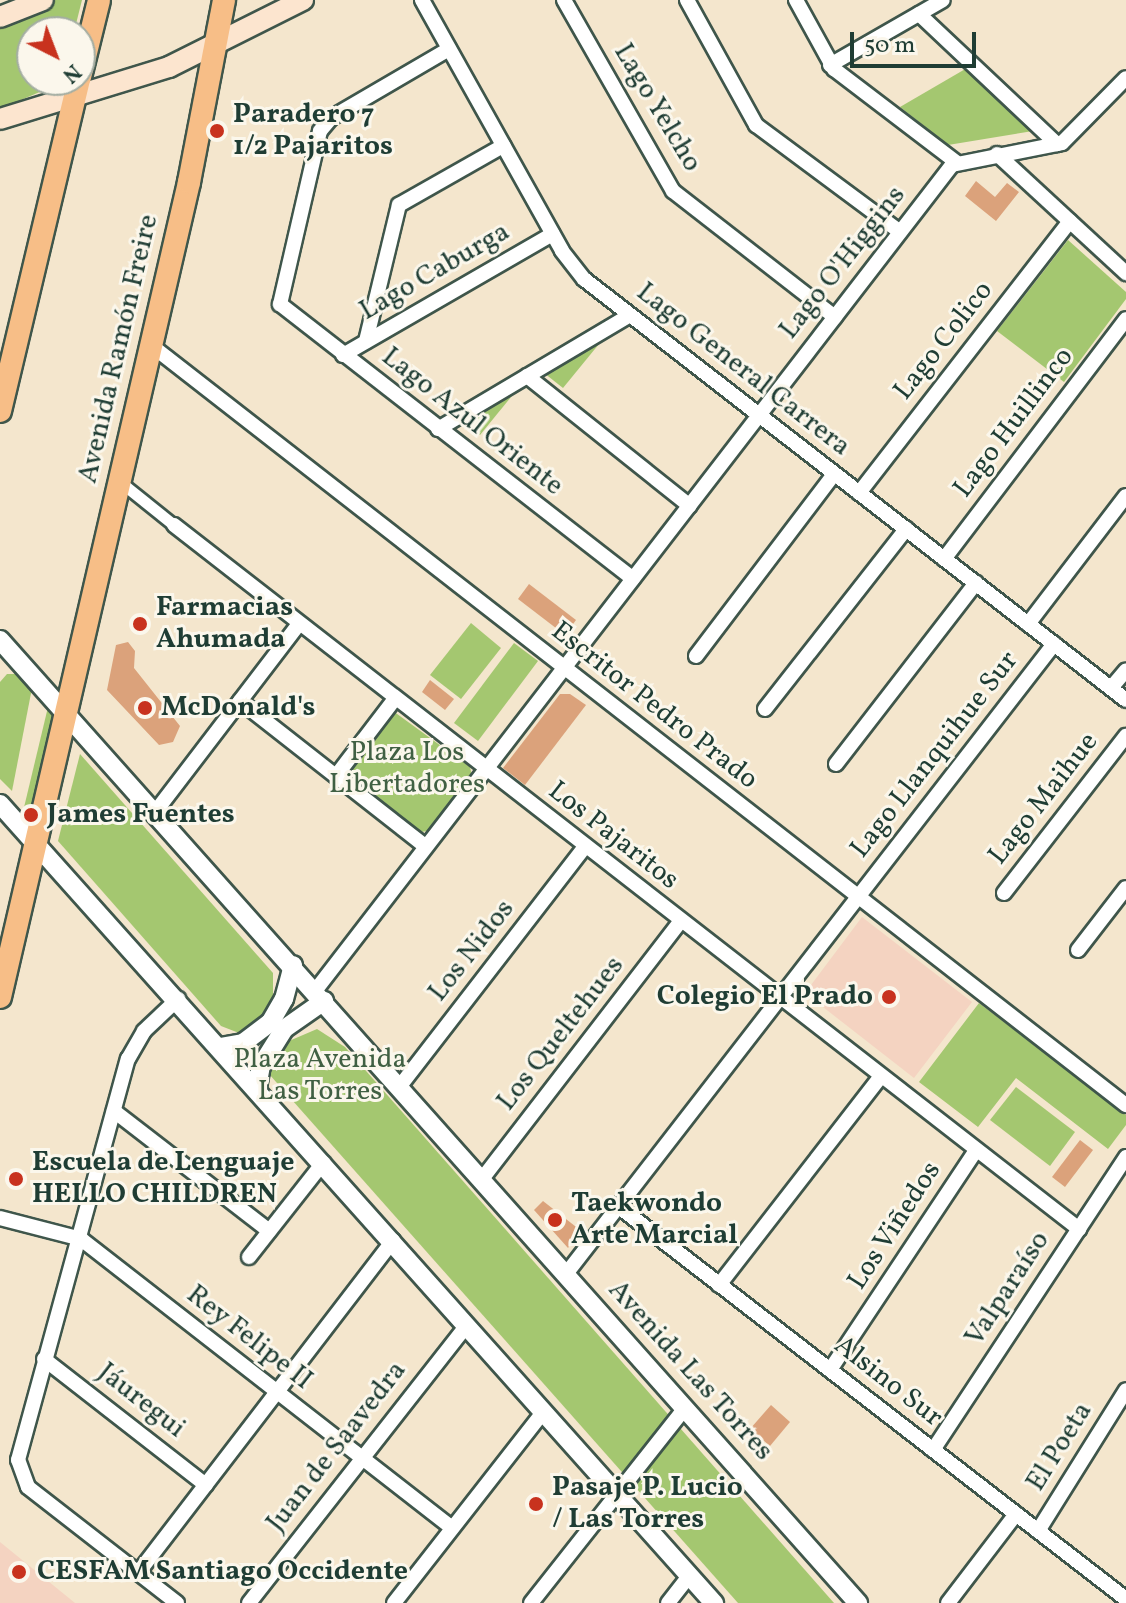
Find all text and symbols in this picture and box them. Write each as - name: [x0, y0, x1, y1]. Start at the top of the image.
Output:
- north arrow: [16, 16, 96, 96]
- scale bar: [854, 16, 980, 66]
- text: 50 m: [864, 29, 916, 63]
- street label: Lago Yelcho: [605, 37, 709, 179]
- text: N: [55, 56, 87, 90]
- place label: Paradero 7 1/2 Pajaritos: [233, 98, 393, 164]
- marker: Paradero 7 1/2 Pajaritos: [208, 122, 226, 140]
- street label: Lago O'Higgins: [773, 180, 913, 346]
- street label: Avenida Ramón Freire: [72, 211, 166, 487]
- street label: Lago Caburga: [354, 216, 516, 328]
- street label: Lago Colico: [887, 275, 1001, 407]
- street label: Lago General Carrera: [629, 276, 857, 464]
- street label: Lago Azul Oriente: [374, 341, 570, 503]
- street label: Lago Huillinco: [947, 341, 1081, 505]
- place label: Farmacias Ahumada: [156, 591, 293, 657]
- marker: Farmacias Ahumada: [131, 615, 149, 633]
- street label: Escritor Pedro Prado: [544, 615, 764, 797]
- street label: Lago Llanquihue Sur: [844, 645, 1026, 865]
- place label: McDonald's: [161, 691, 315, 725]
- marker: McDonald's: [136, 699, 154, 717]
- street label: Lago Maihue: [982, 726, 1106, 872]
- park label: Plaza Los Libertadores: [329, 736, 485, 802]
- street label: Los Pajaritos: [541, 774, 685, 898]
- place label: James Fuentes: [47, 798, 235, 832]
- marker: James Fuentes: [22, 806, 40, 824]
- street label: Los Nidos: [422, 893, 522, 1009]
- street label: Los Queltehues: [490, 950, 632, 1118]
- place label: Colegio El Prado: [657, 980, 873, 1014]
- marker: Colegio El Prado: [880, 988, 898, 1006]
- park label: Plaza Avenida Las Torres: [234, 1043, 406, 1109]
- place label: Escuela de Lenguaje HELLO CHILDREN: [32, 1146, 295, 1212]
- street label: Los Viñedos: [841, 1155, 949, 1297]
- marker: Escuela de Lenguaje HELLO CHILDREN: [7, 1170, 25, 1188]
- place label: Taekwondo Arte Marcial: [571, 1187, 738, 1253]
- marker: Taekwondo Arte Marcial: [546, 1211, 564, 1229]
- street label: Valparaíso: [959, 1225, 1057, 1353]
- street label: Avenida Las Torres: [600, 1274, 780, 1468]
- street label: Rey Felipe II: [179, 1278, 319, 1398]
- street label: Alsino Sur: [827, 1329, 949, 1435]
- street label: Juan de Saavedra: [260, 1355, 414, 1539]
- street label: Jáuregui: [90, 1356, 192, 1446]
- street label: El Poeta: [1020, 1396, 1100, 1498]
- place label: Pasaje P. Lucio / Las Torres: [552, 1471, 743, 1537]
- marker: Pasaje P. Lucio / Las Torres: [527, 1495, 545, 1513]
- place label: CESFAM Santiago Occidente: [37, 1555, 408, 1589]
- marker: CESFAM Santiago Occidente: [8, 1561, 30, 1583]

